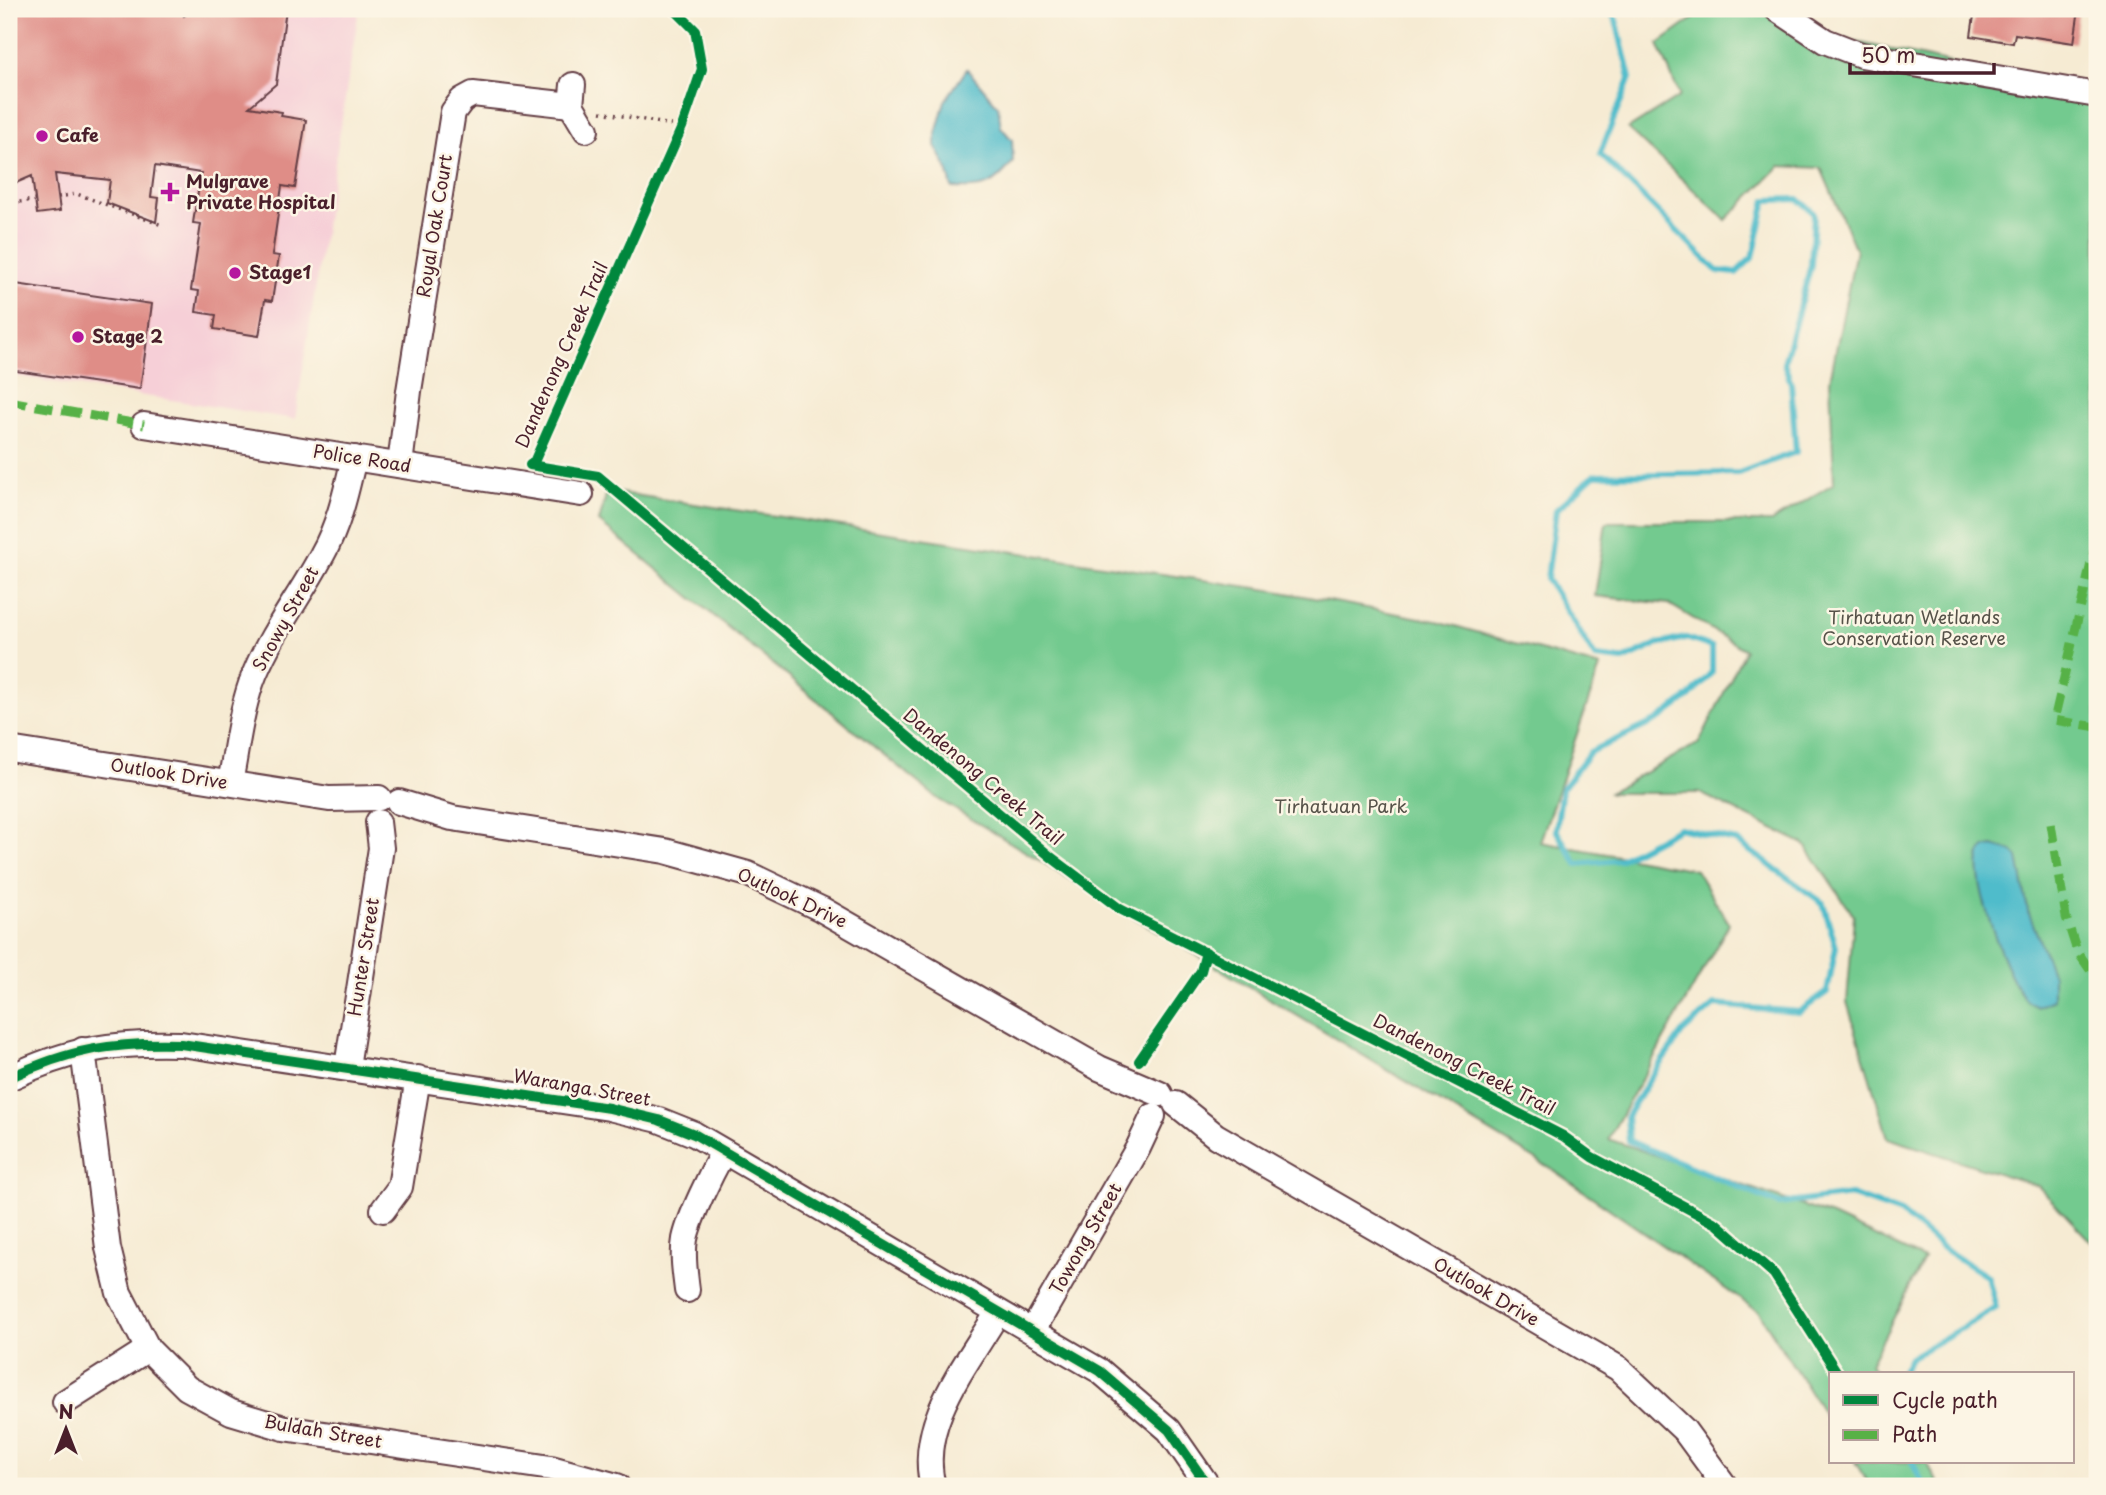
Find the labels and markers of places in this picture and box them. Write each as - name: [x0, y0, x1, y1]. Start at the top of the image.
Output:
- place label: Cafe: [56, 121, 99, 148]
- marker: Cafe: [34, 128, 50, 144]
- place label: Mulgrave Private Hospital: [186, 167, 336, 215]
- marker: Mulgrave Private Hospital: [160, 182, 180, 202]
- place label: Stage1: [249, 258, 311, 285]
- marker: Stage1: [227, 265, 243, 281]
- place label: Stage 2: [92, 322, 163, 349]
- marker: Stage 2: [70, 329, 86, 345]

